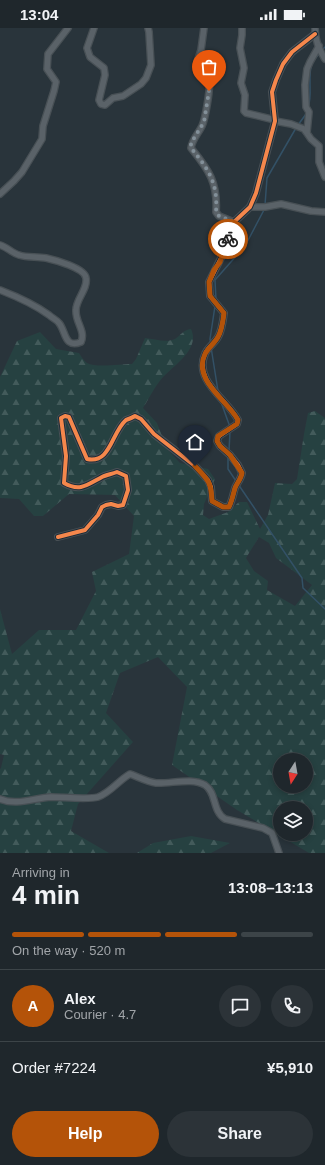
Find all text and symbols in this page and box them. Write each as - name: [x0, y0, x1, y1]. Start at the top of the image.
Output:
- text: 13:04: [20, 6, 58, 23]
- pin: [192, 50, 226, 91]
- icon: bag: [198, 56, 220, 78]
- courier: [208, 219, 248, 259]
- icon: bike: [217, 228, 239, 250]
- pin: [178, 425, 212, 466]
- icon: home: [184, 431, 206, 453]
- north arrow: [273, 753, 313, 793]
- map controls: [273, 753, 313, 841]
- button: layers: [273, 801, 313, 841]
- text: Arriving in: [12, 865, 70, 880]
- text: 13:08–13:13: [228, 879, 313, 896]
- text: 4 min: [12, 880, 80, 910]
- text: On the way · 520 m: [12, 943, 125, 958]
- button: chat: [219, 985, 261, 1027]
- button: phone: [271, 985, 313, 1027]
- text: Alex: [64, 990, 96, 1007]
- text: A: [28, 997, 38, 1014]
- text: Courier · 4.7: [64, 1007, 136, 1022]
- text: Order #7224: [12, 1059, 96, 1076]
- text: ¥5,910: [267, 1059, 313, 1076]
- button: Help: [12, 1111, 159, 1157]
- button: Share: [167, 1111, 313, 1157]

